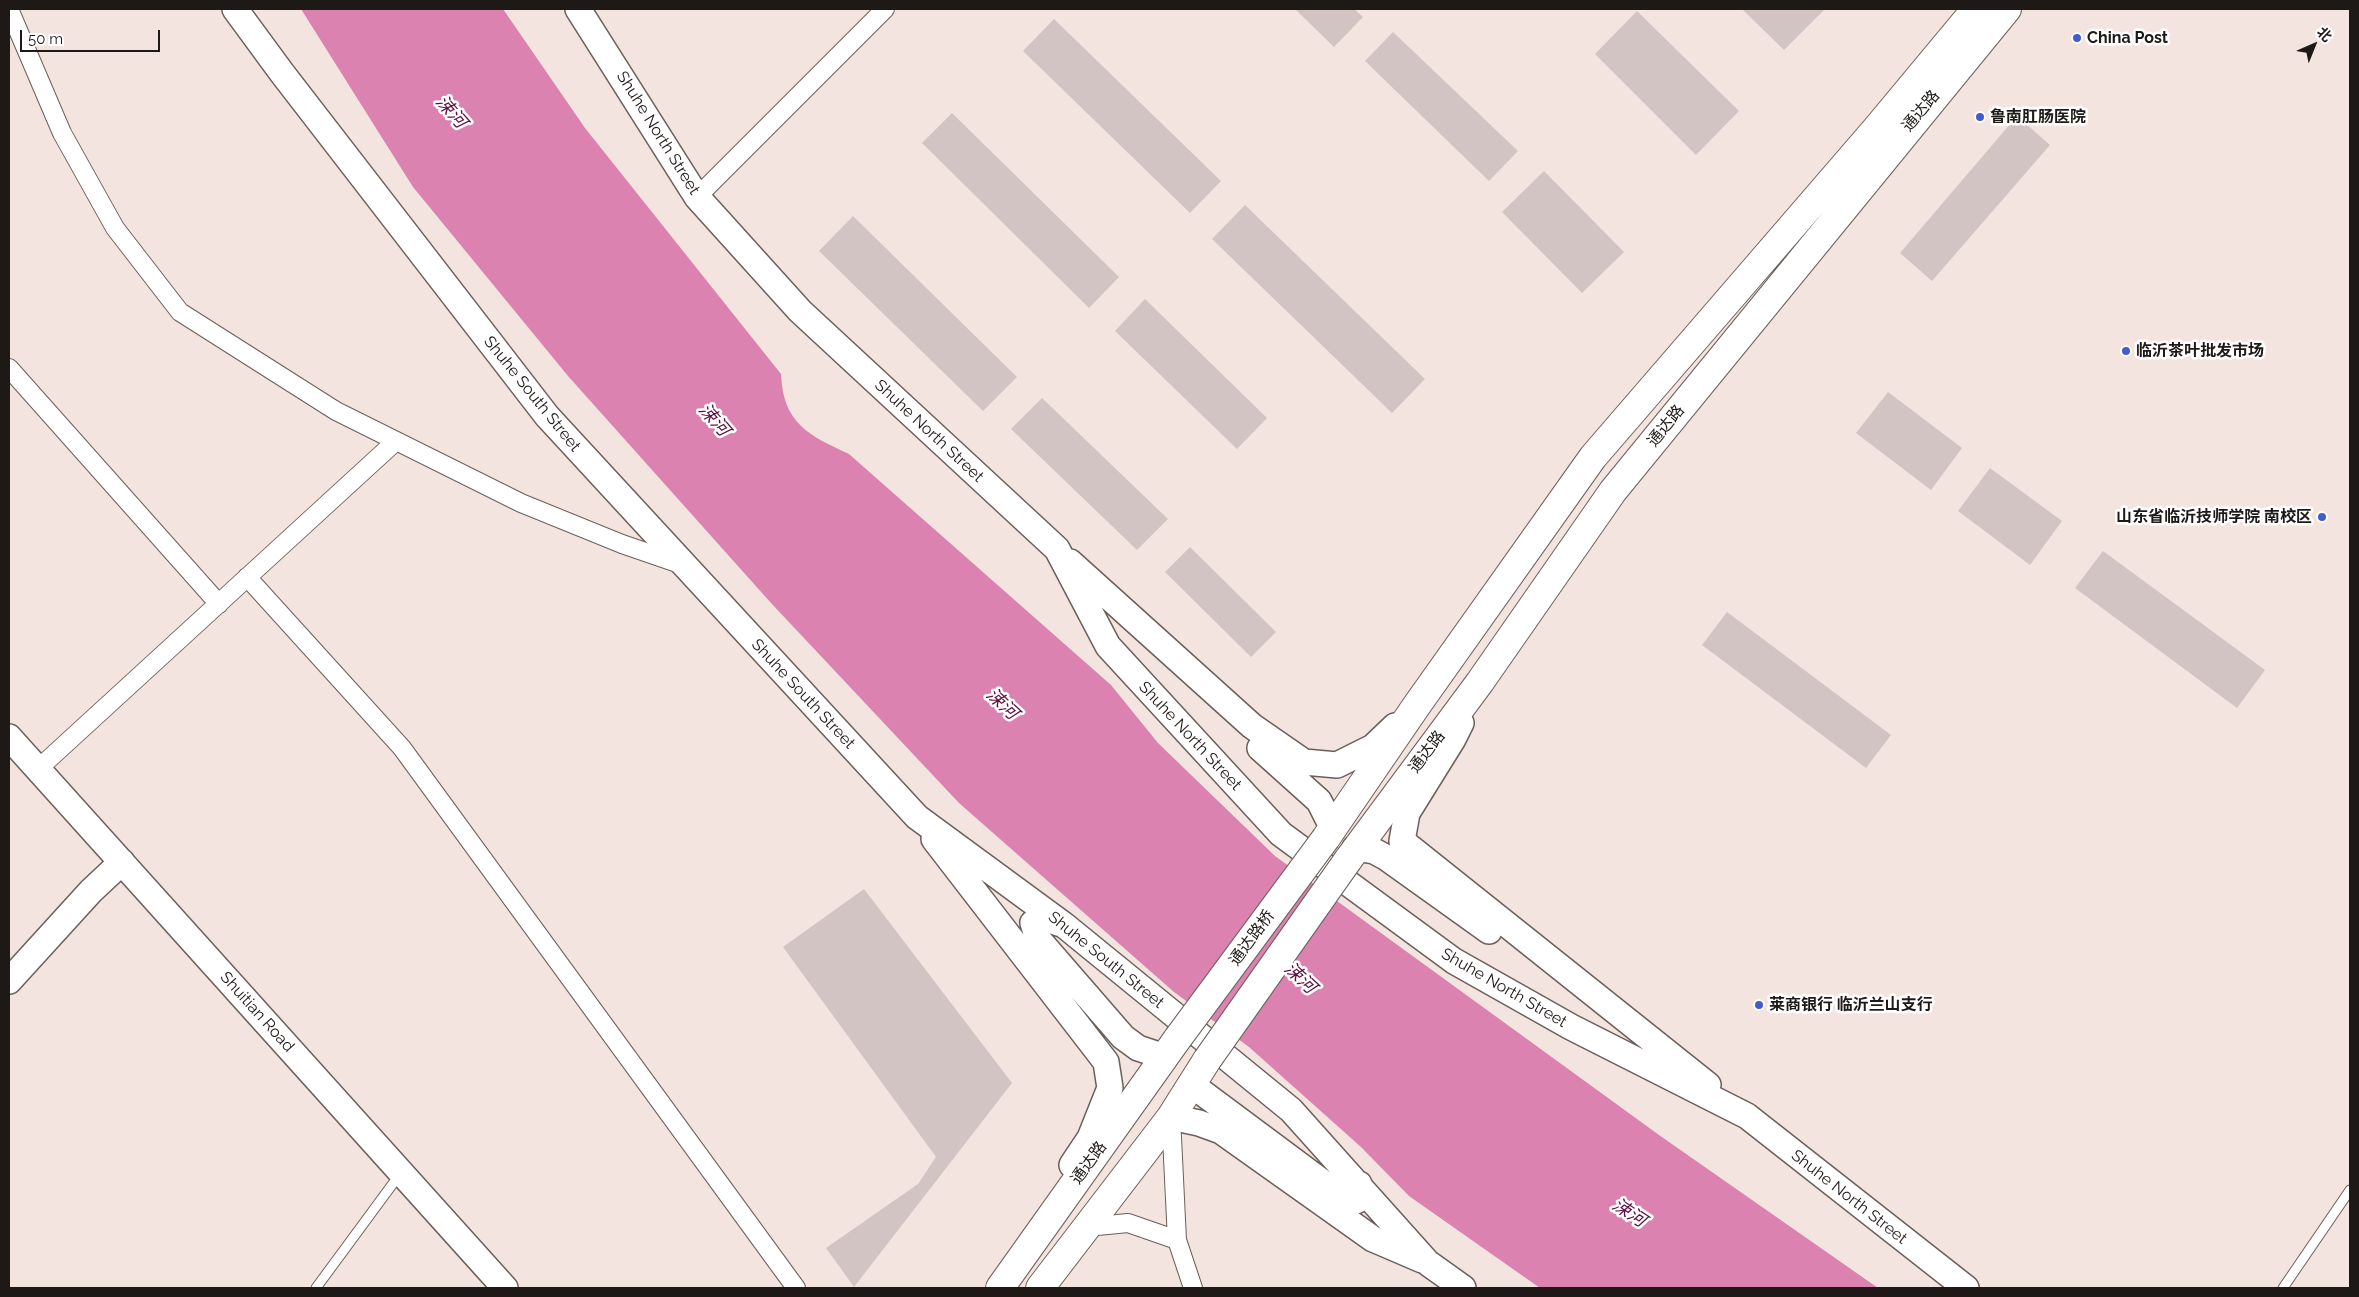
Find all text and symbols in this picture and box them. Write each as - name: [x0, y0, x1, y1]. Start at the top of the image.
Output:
- scale bar: [22, 20, 162, 52]
- north arrow: [2289, 20, 2339, 70]
- text: 北: [2314, 24, 2335, 45]
- place label: China Post: [2087, 28, 2168, 48]
- text: 50 m: [28, 30, 63, 48]
- marker: China Post: [2071, 32, 2083, 44]
- street label: Shuhe North Street: [612, 68, 704, 198]
- street label: 通达路: [1898, 86, 1944, 136]
- water label: 涑河: [431, 91, 471, 133]
- place label: 鲁南肛肠医院: [1990, 107, 2086, 127]
- marker: 鲁南肛肠医院: [1974, 111, 1986, 123]
- street label: Shuhe South Street: [479, 332, 585, 456]
- place label: 临沂茶叶批发市场: [2136, 341, 2264, 361]
- marker: 临沂茶叶批发市场: [2120, 345, 2132, 357]
- street label: Shuhe North Street: [871, 376, 987, 486]
- water label: 涑河: [694, 399, 734, 441]
- street label: 通达路: [1643, 401, 1689, 451]
- place label: 山东省临沂技师学院 南校区: [2116, 507, 2312, 527]
- marker: 山东省临沂技师学院 南校区: [2316, 511, 2328, 523]
- street label: Shuhe South Street: [747, 635, 859, 753]
- street label: Shuhe North Street: [1135, 678, 1245, 794]
- water label: 涑河: [981, 684, 1023, 724]
- street label: 通达路: [1405, 727, 1449, 777]
- street label: 通达路桥: [1225, 906, 1279, 970]
- street label: Shuhe South Street: [1044, 907, 1168, 1013]
- street label: Shuhe North Street: [1438, 944, 1570, 1032]
- water label: 涑河: [1279, 958, 1321, 998]
- street label: Shuitian Road: [216, 968, 298, 1056]
- place label: 莱商银行 临沂兰山支行: [1769, 995, 1933, 1015]
- marker: 莱商银行 临沂兰山支行: [1753, 999, 1765, 1011]
- street label: 通达路: [1067, 1138, 1111, 1188]
- street label: Shuhe North Street: [1787, 1146, 1911, 1248]
- water label: 涑河: [1608, 1194, 1650, 1232]

